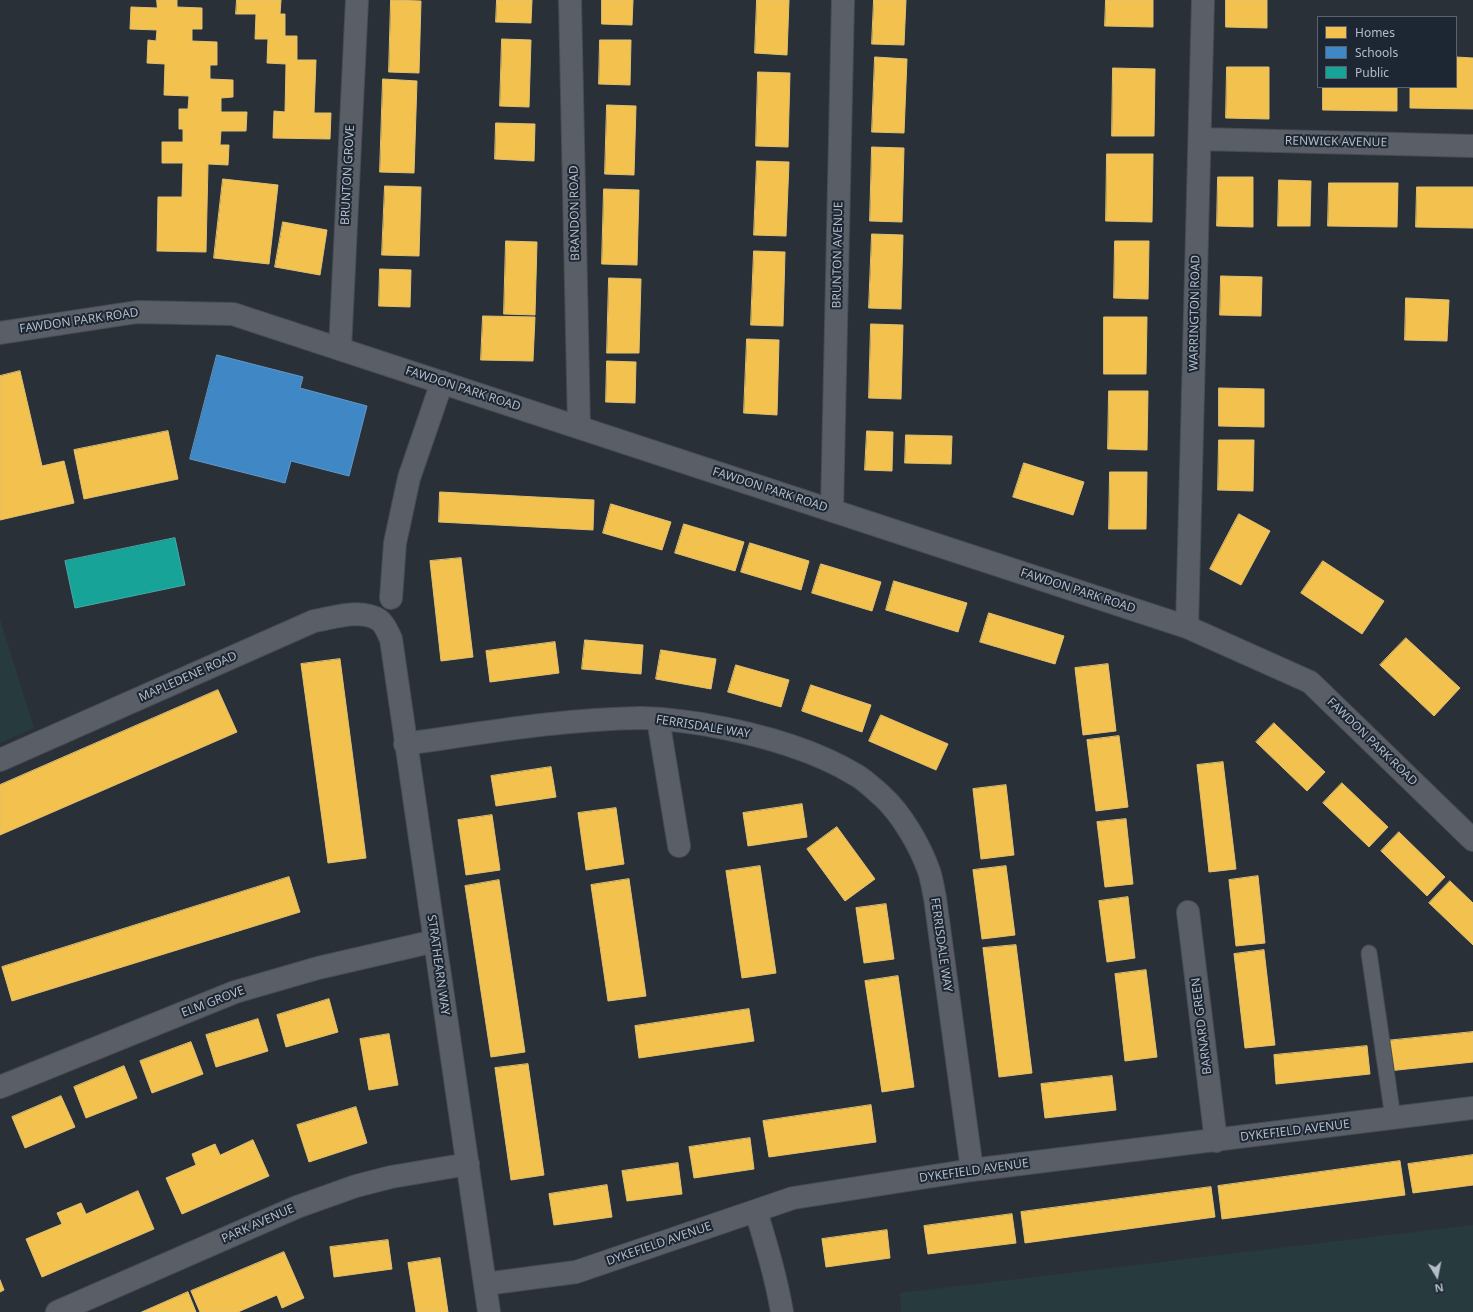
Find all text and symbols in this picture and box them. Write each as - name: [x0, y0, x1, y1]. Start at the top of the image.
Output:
- legend: [1317, 16, 1457, 88]
- text: Homes: [1355, 24, 1395, 41]
- text: Schools: [1355, 44, 1398, 61]
- text: Public: [1355, 64, 1389, 81]
- street label: BRUNTON GROVE: [338, 124, 358, 226]
- street label: RENWICK AVENUE: [1285, 134, 1387, 150]
- street label: BRANDON ROAD: [567, 165, 583, 261]
- street label: BRUNTON AVENUE: [830, 201, 846, 309]
- street label: WARRINGTON ROAD: [1187, 255, 1203, 371]
- street label: FAWDON PARK ROAD: [19, 306, 139, 336]
- street label: FAWDON PARK ROAD: [404, 364, 522, 414]
- street label: FAWDON PARK ROAD: [711, 465, 829, 515]
- street label: FAWDON PARK ROAD: [1019, 566, 1137, 616]
- street label: MAPLEDENE ROAD: [137, 649, 239, 705]
- street label: FAWDON PARK ROAD: [1324, 695, 1420, 789]
- street label: FERRISDALE WAY: [655, 712, 751, 742]
- street label: FERRISDALE WAY: [927, 897, 955, 993]
- street label: STRATHEARN WAY: [424, 914, 452, 1016]
- street label: BARNARD GREEN: [1189, 977, 1215, 1075]
- street label: ELM GROVE: [179, 983, 247, 1021]
- street label: DYKEFIELD AVENUE: [1239, 1117, 1351, 1145]
- street label: DYKEFIELD AVENUE: [918, 1156, 1030, 1186]
- street label: PARK AVENUE: [219, 1202, 297, 1246]
- street label: DYKEFIELD AVENUE: [605, 1219, 713, 1269]
- north arrow: [1417, 1256, 1457, 1296]
- text: N: [1433, 1280, 1445, 1296]

